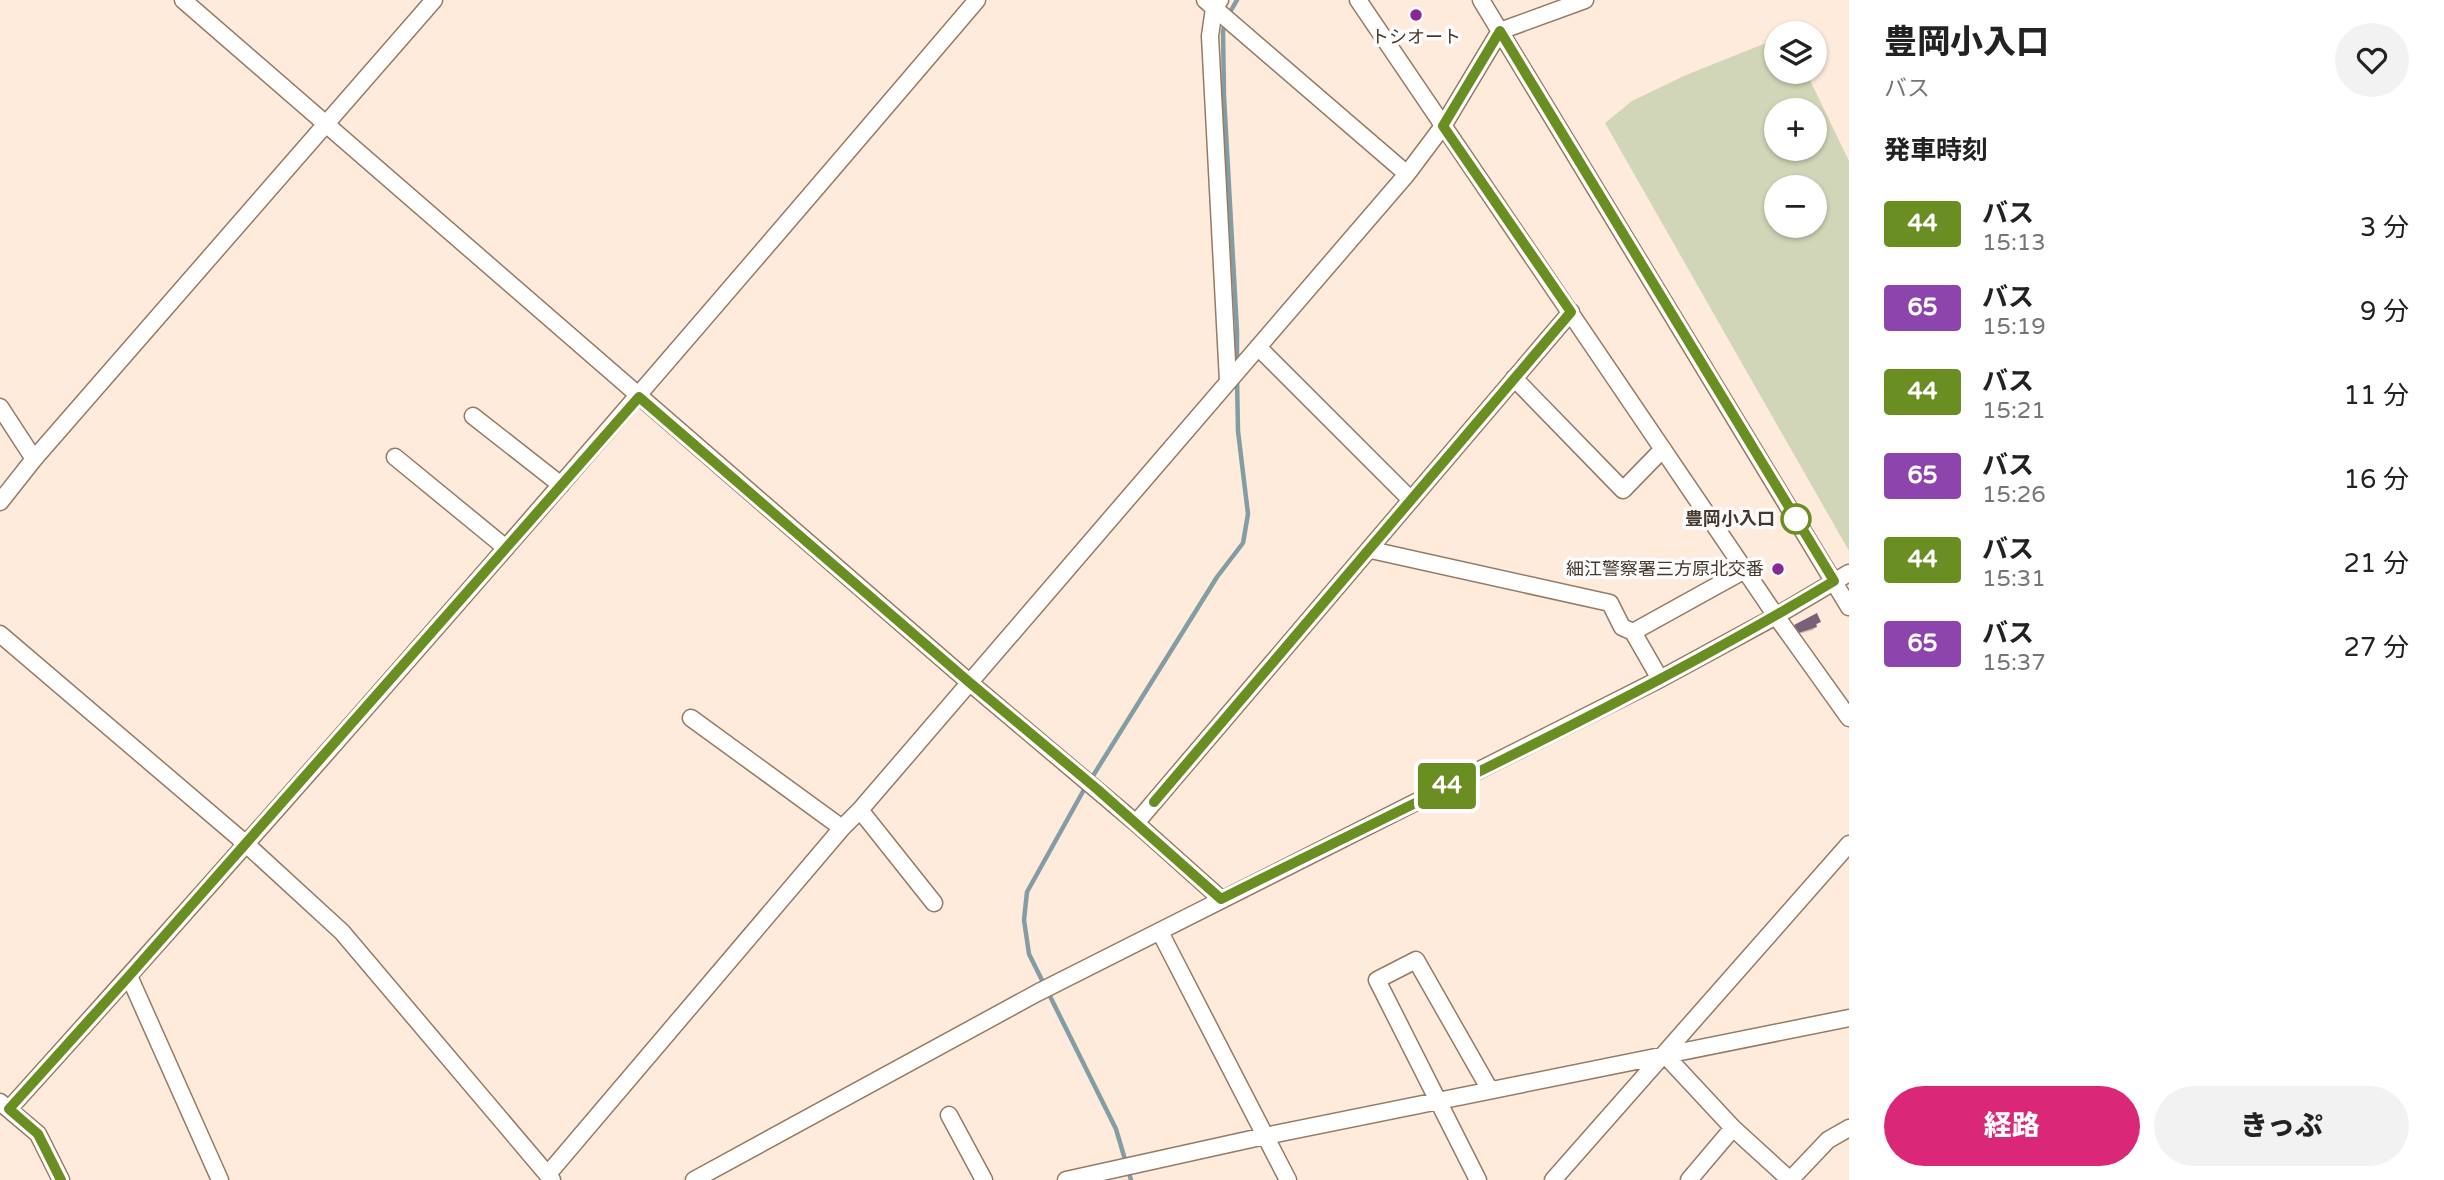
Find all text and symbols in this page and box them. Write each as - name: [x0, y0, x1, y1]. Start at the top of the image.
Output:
- marker: トシオート: [1408, 7, 1424, 23]
- map controls: [1764, 21, 1827, 238]
- button: layers: [1764, 21, 1827, 84]
- text: 豊岡小入口: [1884, 23, 2049, 62]
- button: heart: [2335, 23, 2409, 97]
- place label: トシオート: [1371, 26, 1461, 48]
- text: バス: [1884, 75, 1930, 103]
- button: +: [1764, 98, 1827, 161]
- text: 発車時刻: [1884, 135, 1988, 166]
- button: −: [1764, 175, 1827, 238]
- text: バス: [1982, 198, 2034, 229]
- text: 44: [1907, 209, 1938, 238]
- text: 3 分: [2360, 212, 2409, 243]
- text: 15:13: [1982, 229, 2046, 257]
- text: バス: [1982, 282, 2034, 313]
- text: 65: [1907, 293, 1938, 322]
- text: 9 分: [2360, 296, 2409, 327]
- text: 15:19: [1982, 313, 2046, 341]
- text: バス: [1982, 366, 2034, 397]
- text: 44: [1907, 377, 1938, 406]
- text: 11 分: [2344, 380, 2409, 411]
- text: 15:21: [1982, 397, 2046, 425]
- text: バス: [1982, 450, 2034, 481]
- text: 65: [1907, 461, 1938, 490]
- text: 16 分: [2344, 464, 2409, 495]
- text: 15:26: [1982, 481, 2046, 509]
- marker: 豊岡小入口: [1781, 504, 1811, 534]
- place label: 豊岡小入口: [1685, 508, 1775, 530]
- text: バス: [1982, 534, 2034, 565]
- text: 44: [1907, 545, 1938, 574]
- text: 21 分: [2344, 548, 2409, 579]
- place label: 細江警察署三方原北交番: [1566, 558, 1764, 580]
- marker: 細江警察署三方原北交番: [1770, 561, 1786, 577]
- text: 15:31: [1982, 565, 2046, 593]
- text: バス: [1982, 618, 2034, 649]
- text: 65: [1907, 629, 1938, 658]
- text: 27 分: [2344, 632, 2409, 663]
- text: 15:37: [1982, 649, 2046, 677]
- line badge: 44: [1416, 763, 1478, 809]
- text: 44: [1432, 771, 1462, 800]
- button: 経路: [1884, 1086, 2140, 1166]
- button: きっぷ: [2154, 1086, 2409, 1166]

